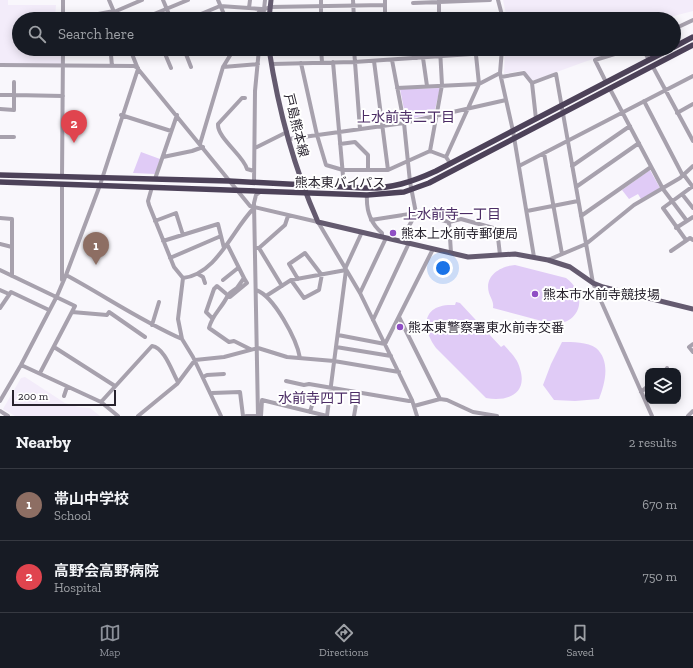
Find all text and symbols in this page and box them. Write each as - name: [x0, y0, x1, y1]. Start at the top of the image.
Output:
- search box: [12, 12, 681, 56]
- icon: search: [26, 23, 48, 45]
- text: Search here: [58, 25, 134, 43]
- street label: 戸島熊本線: [281, 92, 312, 158]
- district label: 上水前寺二丁目: [357, 109, 455, 126]
- pin: 2: [61, 110, 87, 143]
- street label: 熊本東バイパス: [295, 175, 385, 190]
- district label: 上水前寺一丁目: [403, 206, 501, 223]
- place label: 熊本上水前寺郵便局: [401, 226, 518, 241]
- marker: 熊本上水前寺郵便局: [388, 228, 398, 238]
- pin: 1: [83, 232, 109, 265]
- your location: [433, 258, 453, 278]
- place label: 熊本市水前寺競技場: [543, 287, 660, 302]
- marker: 熊本市水前寺競技場: [530, 289, 540, 299]
- place label: 熊本東警察署東水前寺交番: [408, 320, 564, 335]
- marker: 熊本東警察署東水前寺交番: [395, 322, 405, 332]
- map controls: [645, 368, 681, 404]
- button: layers: [645, 368, 681, 404]
- scale bar: [12, 388, 116, 407]
- text: 200 m: [18, 390, 48, 403]
- district label: 水前寺四丁目: [278, 390, 362, 407]
- text: Nearby: [16, 432, 71, 452]
- text: 2 results: [629, 435, 677, 450]
- text: 帯山中学校: [54, 490, 129, 508]
- text: 1: [26, 497, 32, 512]
- text: 670 m: [642, 497, 677, 512]
- text: School: [54, 508, 91, 523]
- text: 高野会高野病院: [54, 562, 159, 580]
- text: 2: [26, 569, 32, 584]
- text: 750 m: [643, 569, 677, 584]
- text: Hospital: [54, 580, 101, 595]
- tab: Map: [99, 622, 121, 659]
- tab: Directions: [319, 622, 369, 659]
- tab: Saved: [566, 622, 594, 659]

